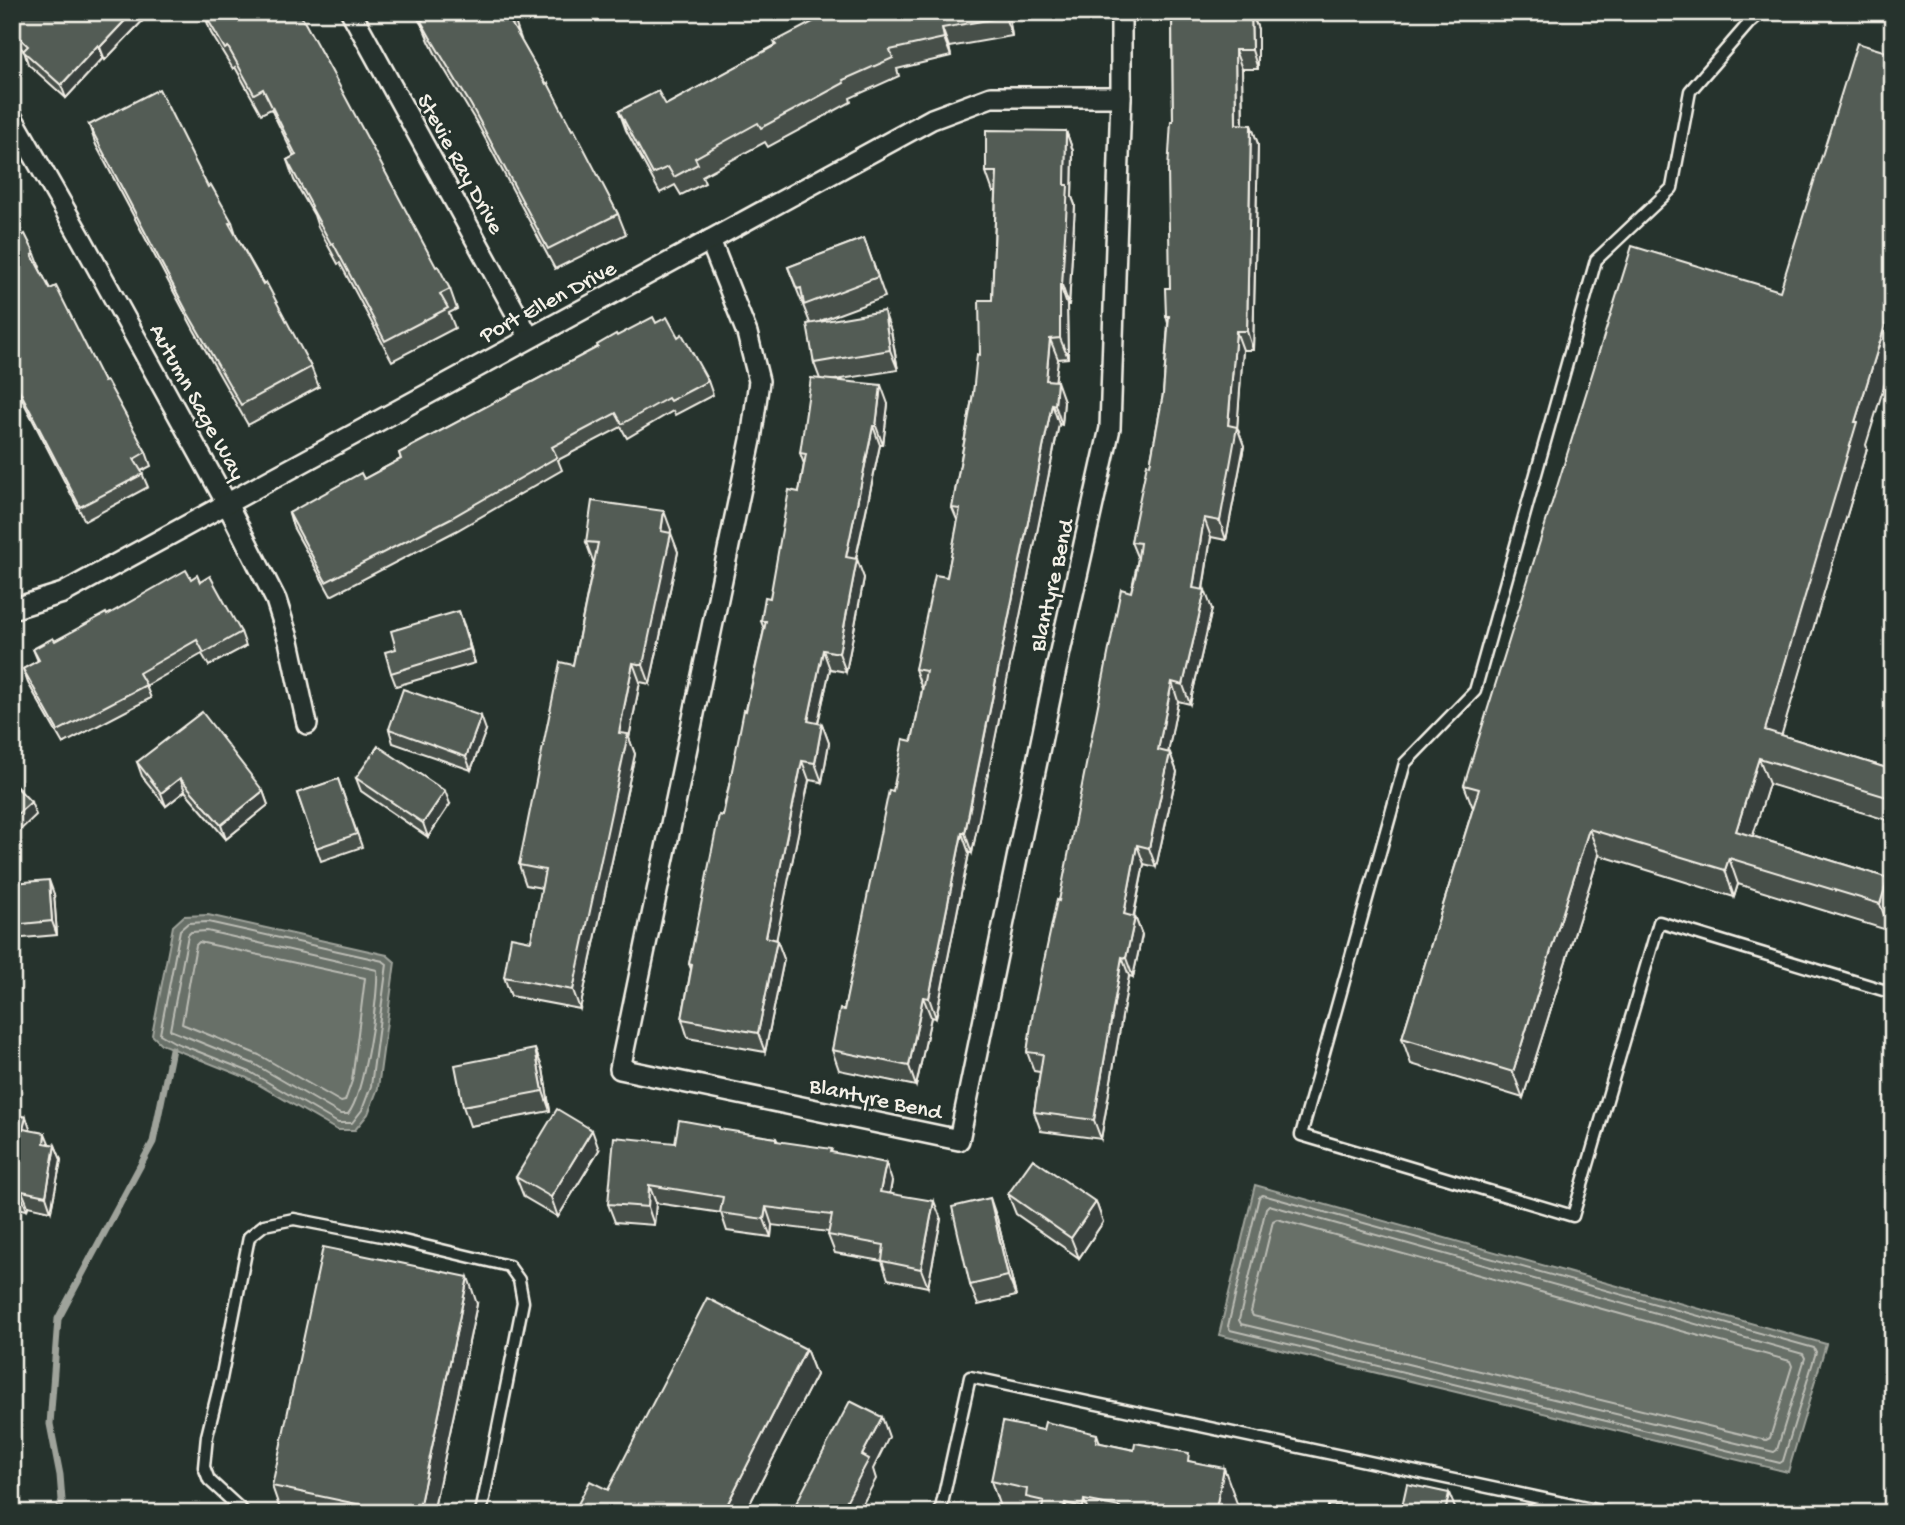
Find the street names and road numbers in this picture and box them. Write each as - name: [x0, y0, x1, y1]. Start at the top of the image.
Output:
- street label: Stevie Ray Drive: [409, 90, 509, 240]
- street label: Port Ellen Drive: [475, 255, 622, 351]
- street label: Autumn Sage Way: [142, 320, 250, 486]
- street label: Blantyre Bend: [1025, 516, 1082, 655]
- street label: Blantyre Bend: [806, 1073, 945, 1128]

